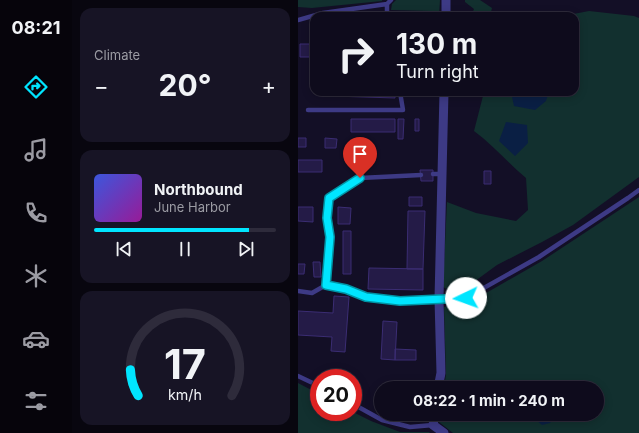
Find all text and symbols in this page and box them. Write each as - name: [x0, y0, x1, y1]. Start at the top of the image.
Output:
- text: 08:21: [12, 17, 60, 38]
- text: 130 m: [396, 27, 477, 61]
- icon: right: [330, 28, 382, 80]
- text: Climate: [94, 47, 140, 63]
- text: Turn right: [396, 61, 479, 82]
- text: 20°: [159, 67, 211, 103]
- icon: directions: [22, 73, 50, 101]
- text: −: [94, 73, 109, 99]
- text: +: [261, 73, 276, 99]
- icon: music: [22, 136, 50, 164]
- pin: [343, 137, 377, 178]
- icon: arrive: [349, 143, 371, 165]
- text: Northbound: [154, 180, 243, 199]
- icon: phone: [22, 199, 50, 227]
- text: June Harbor: [154, 199, 231, 215]
- icon: previous: [113, 238, 135, 260]
- icon: pause: [174, 238, 196, 260]
- icon: next: [235, 238, 257, 260]
- icon: climate: [22, 262, 50, 290]
- position arrow: [445, 277, 487, 319]
- icon: car: [22, 325, 50, 353]
- text: 17: [164, 339, 206, 389]
- speed limit sign: 20: [310, 369, 362, 421]
- text: km/h: [168, 386, 202, 403]
- icon: filters: [22, 387, 50, 415]
- text: 08:22 · 1 min · 240 m: [413, 391, 565, 410]

